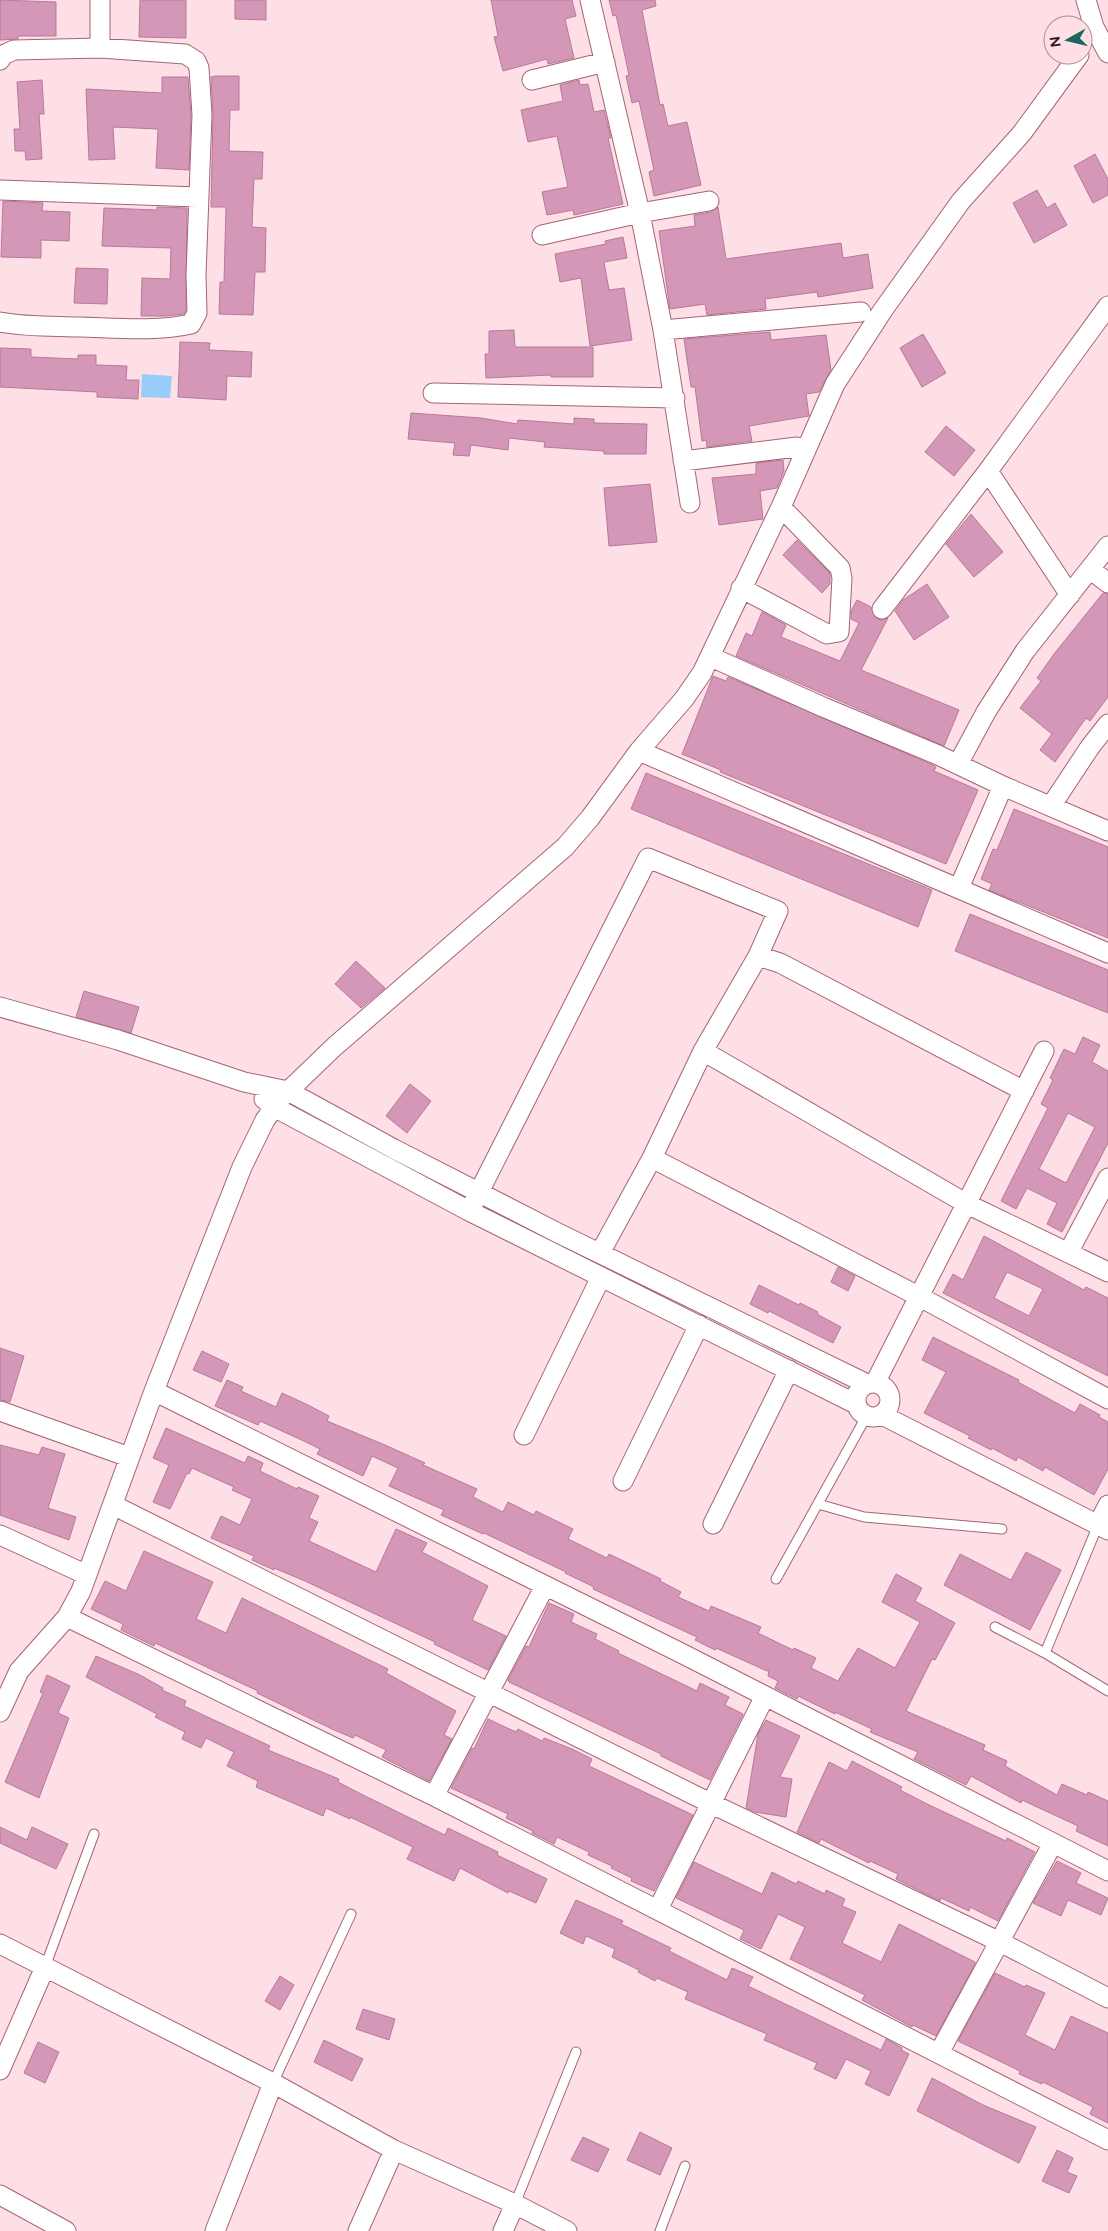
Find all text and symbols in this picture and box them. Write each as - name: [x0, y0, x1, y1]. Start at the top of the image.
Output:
- north arrow: [1043, 15, 1093, 65]
- text: N: [1046, 35, 1065, 48]

